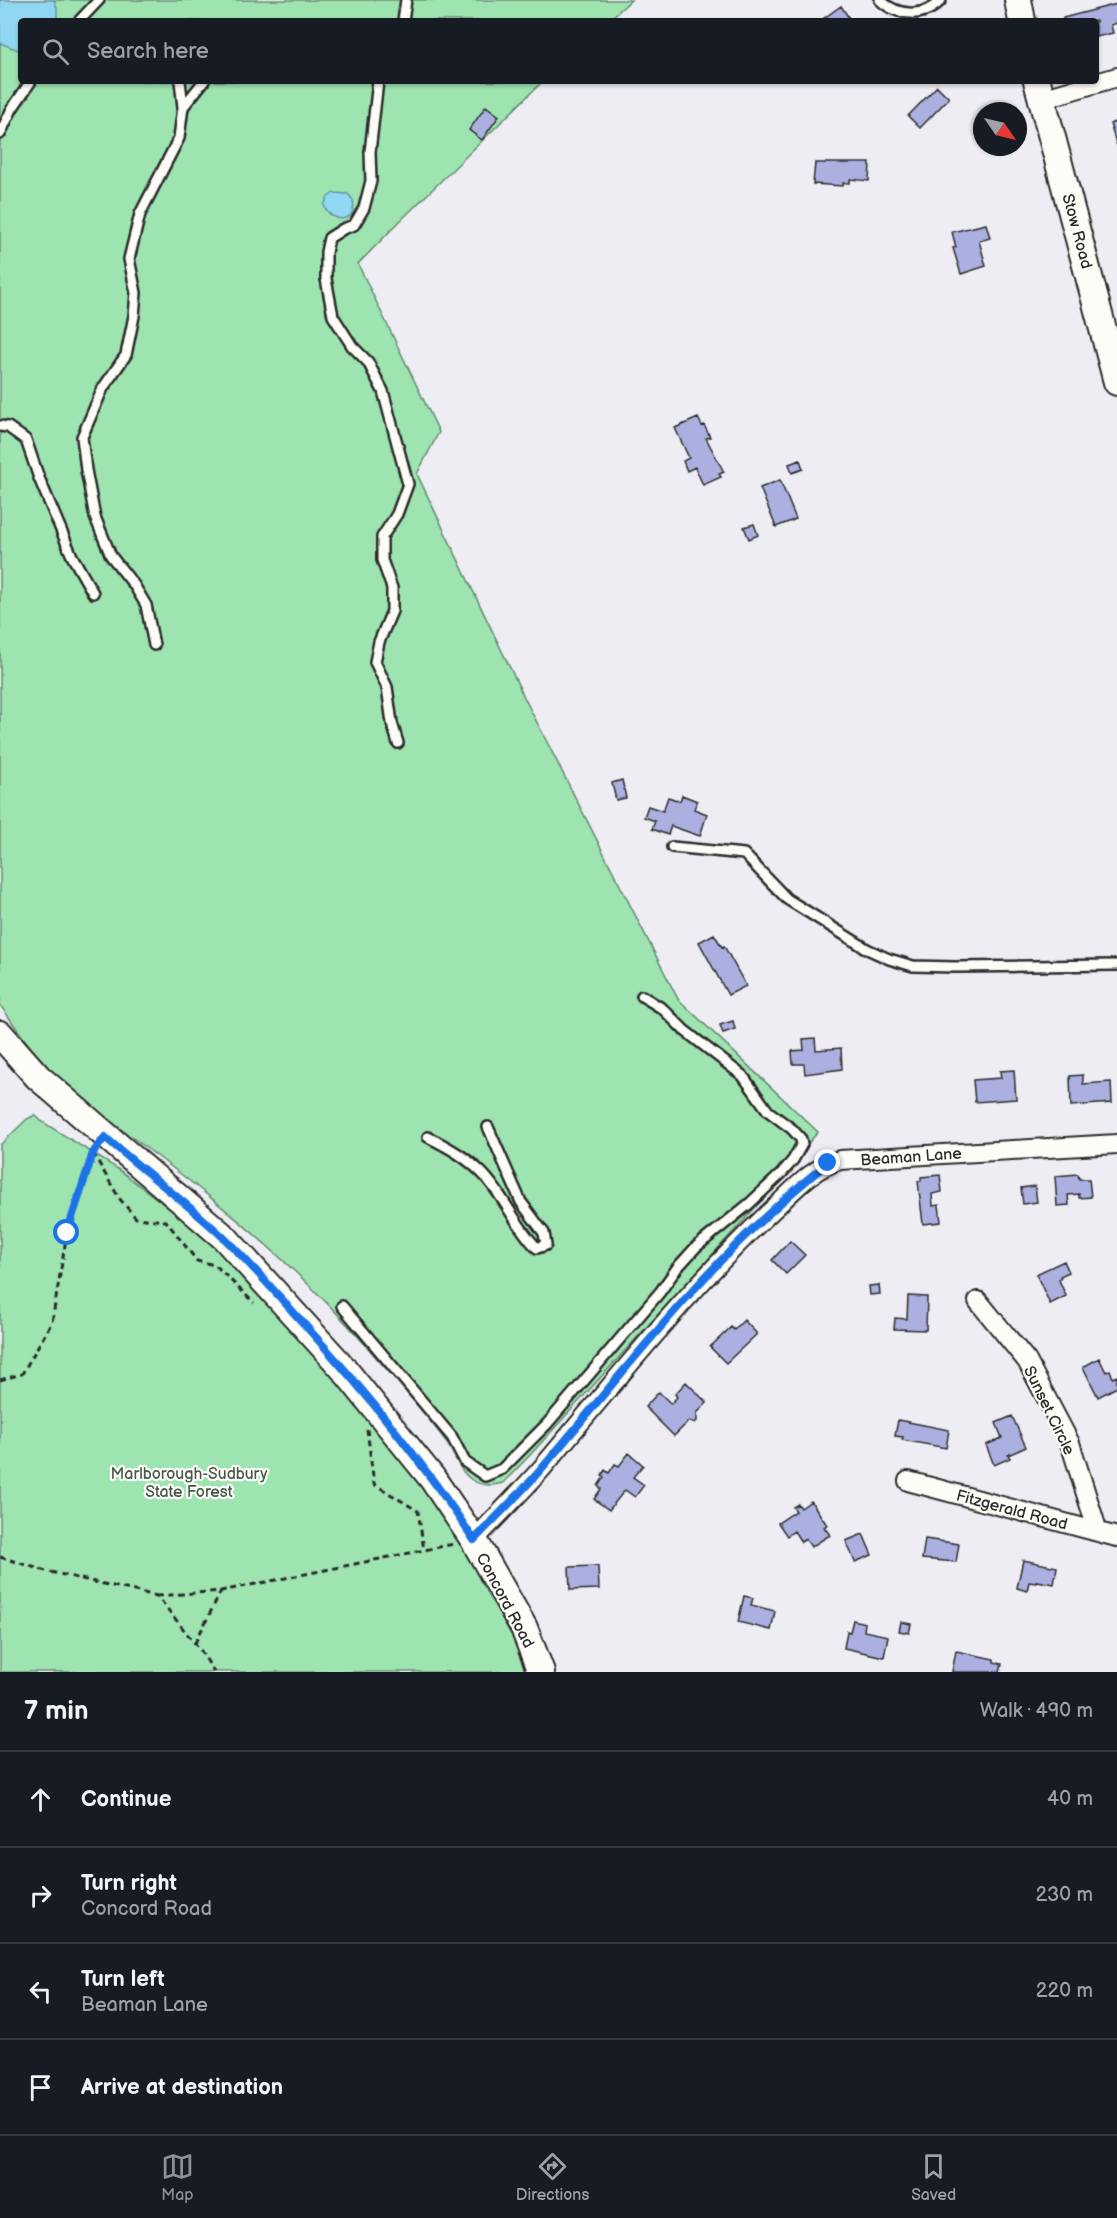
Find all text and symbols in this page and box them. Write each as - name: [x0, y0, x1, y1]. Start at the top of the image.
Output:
- search box: [18, 18, 1099, 84]
- icon: search: [39, 35, 72, 68]
- text: Search here: [87, 38, 209, 65]
- north arrow: [973, 102, 1027, 156]
- street label: Stow Road: [1057, 192, 1096, 271]
- street label: Beaman Lane: [860, 1144, 963, 1171]
- route end: [814, 1149, 840, 1175]
- route start: [53, 1219, 79, 1245]
- street label: Sunset Circle: [1019, 1363, 1079, 1459]
- park label: Marlborough-Sudbury State Forest: [111, 1465, 268, 1502]
- street label: Fitzgerald Road: [954, 1486, 1069, 1534]
- street label: Concord Road: [472, 1550, 538, 1651]
- text: 7 min: [24, 1696, 88, 1727]
- text: Walk · 490 m: [980, 1699, 1093, 1723]
- icon: ahead: [24, 1783, 57, 1816]
- text: Continue: [81, 1786, 171, 1813]
- text: 40 m: [1047, 1787, 1093, 1811]
- text: Turn right: [81, 1870, 177, 1897]
- icon: right: [24, 1879, 57, 1912]
- text: 230 m: [1036, 1883, 1093, 1907]
- text: Concord Road: [81, 1897, 212, 1921]
- text: Turn left: [81, 1966, 165, 1993]
- icon: left: [24, 1975, 57, 2008]
- text: 220 m: [1036, 1979, 1093, 2003]
- text: Beaman Lane: [81, 1993, 208, 2017]
- icon: arrive: [24, 2071, 57, 2104]
- text: Arrive at destination: [81, 2074, 283, 2101]
- tab: Map: [161, 2150, 194, 2205]
- tab: Directions: [516, 2150, 589, 2205]
- tab: Saved: [911, 2150, 956, 2205]

